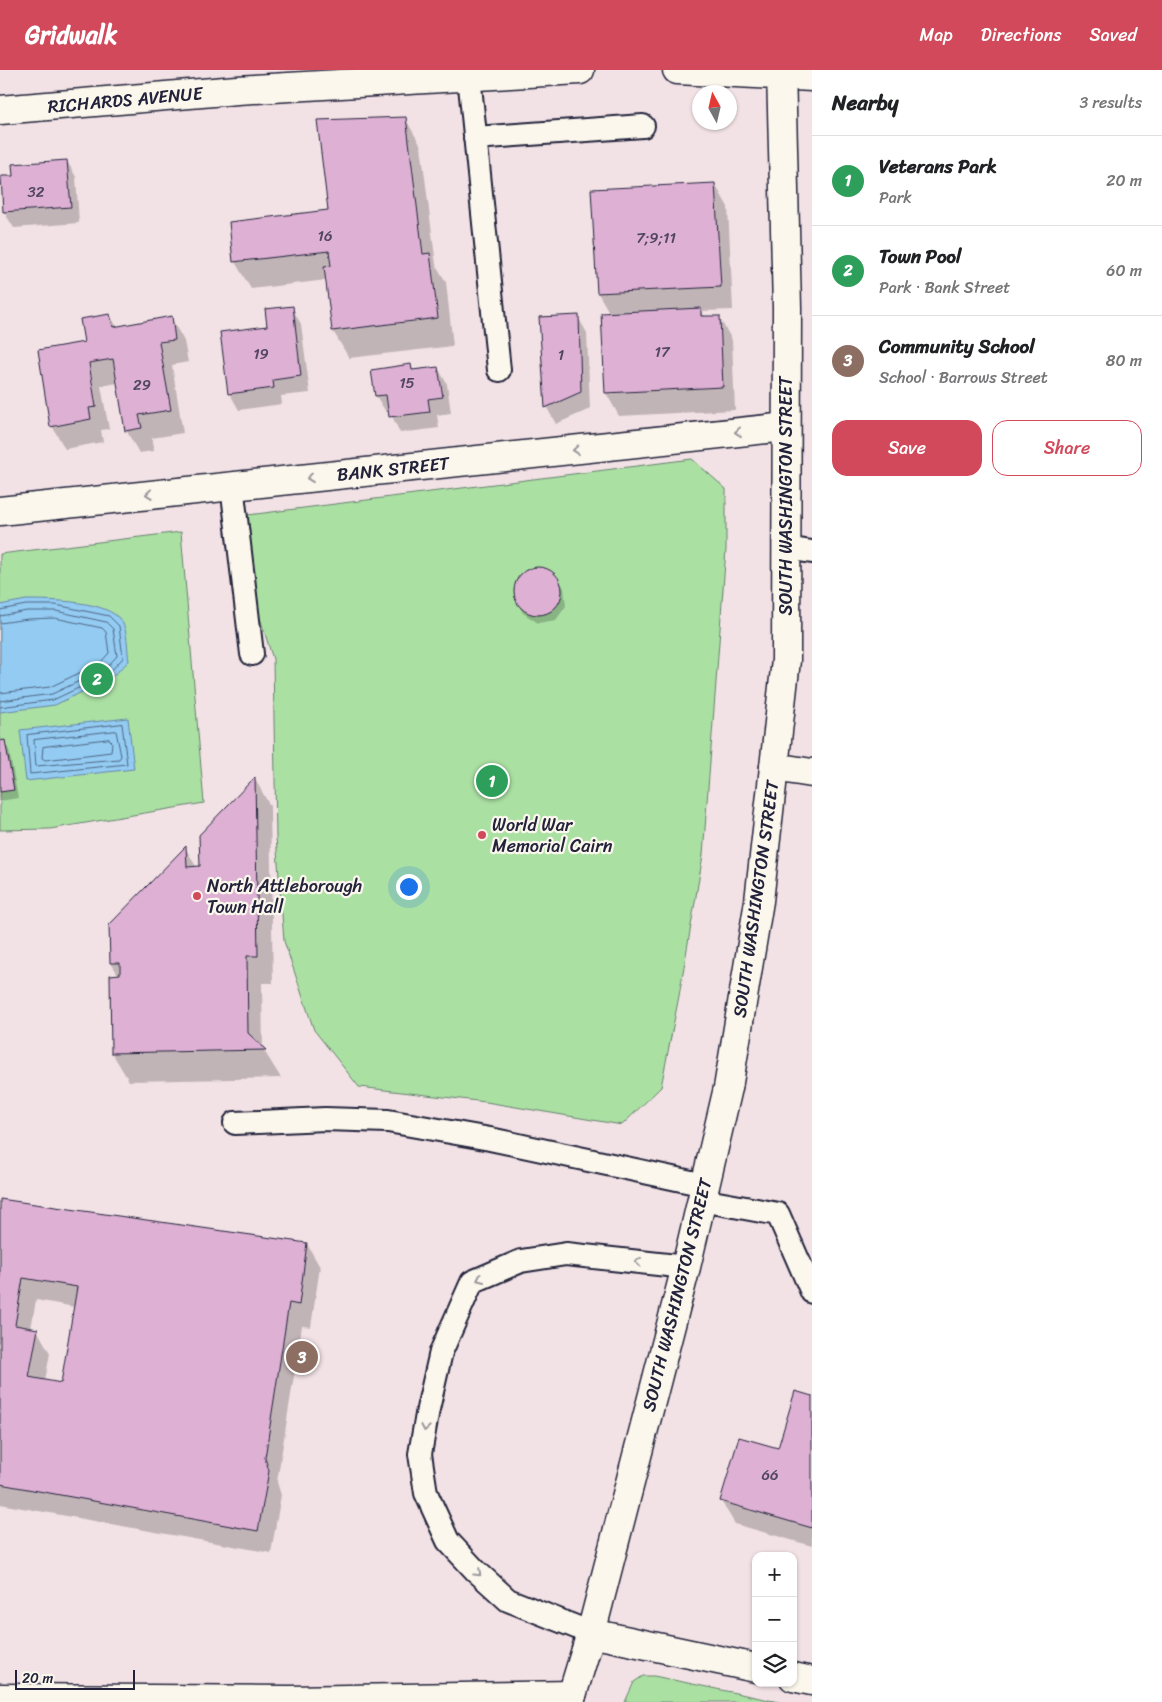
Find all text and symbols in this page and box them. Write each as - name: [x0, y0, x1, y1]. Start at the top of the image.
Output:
- text: Gridwalk: [25, 14, 117, 56]
- text: Map: [920, 19, 953, 51]
- text: Directions: [981, 19, 1062, 51]
- text: Saved: [1090, 19, 1137, 51]
- street label: RICHARDS AVENUE: [46, 77, 205, 123]
- text: Nearby: [832, 84, 898, 122]
- north arrow: [692, 85, 737, 130]
- text: 3 results: [1079, 88, 1142, 117]
- text: Veterans Park: [879, 150, 997, 183]
- text: 1: [845, 166, 851, 195]
- text: 20 m: [1106, 166, 1142, 195]
- house number: 32: [28, 179, 45, 205]
- text: Park: [879, 183, 912, 212]
- house number: 16: [318, 223, 332, 249]
- house number: 7;9;11: [636, 225, 676, 251]
- text: Town Pool: [879, 240, 961, 273]
- text: 2: [843, 256, 853, 285]
- text: 60 m: [1106, 256, 1142, 285]
- text: Park · Bank Street: [879, 273, 1010, 302]
- text: Community School: [879, 330, 1035, 363]
- house number: 17: [654, 339, 671, 365]
- house number: 19: [253, 341, 269, 367]
- house number: 1: [558, 342, 564, 368]
- text: 3: [844, 346, 852, 375]
- text: 80 m: [1106, 346, 1142, 375]
- text: School · Barrows Street: [879, 363, 1048, 392]
- house number: 15: [399, 370, 415, 396]
- house number: 29: [133, 372, 151, 398]
- street label: SOUTH WASHINGTON STREET: [770, 375, 802, 616]
- button: Save: [832, 420, 982, 476]
- button: Share: [992, 420, 1142, 476]
- one-way arrow: [734, 426, 742, 437]
- one-way arrow: [572, 444, 580, 455]
- street label: BANK STREET: [335, 447, 452, 491]
- one-way arrow: [306, 472, 314, 483]
- one-way arrow: [144, 488, 152, 499]
- pin: 2: [81, 660, 113, 698]
- pin: 1: [476, 762, 508, 800]
- street label: SOUTH WASHINGTON STREET: [724, 777, 789, 1020]
- place label: World War Memorial Cairn: [492, 809, 613, 862]
- marker: World War Memorial Cairn: [476, 829, 488, 841]
- place label: North Attleborough Town Hall: [207, 870, 362, 923]
- your location: [396, 874, 422, 900]
- marker: North Attleborough Town Hall: [191, 890, 203, 902]
- street label: SOUTH WASHINGTON STREET: [633, 1174, 722, 1415]
- one-way arrow: [633, 1257, 641, 1268]
- one-way arrow: [476, 1273, 485, 1284]
- pin: 3: [286, 1338, 318, 1376]
- one-way arrow: [420, 1424, 430, 1432]
- house number: 66: [761, 1462, 779, 1488]
- map controls: [752, 1552, 797, 1687]
- button: +: [752, 1552, 797, 1597]
- one-way arrow: [472, 1567, 481, 1576]
- button: −: [752, 1597, 797, 1642]
- button: layers: [752, 1642, 797, 1687]
- text: 20 m: [22, 1666, 53, 1691]
- scale bar: [15, 1667, 135, 1690]

